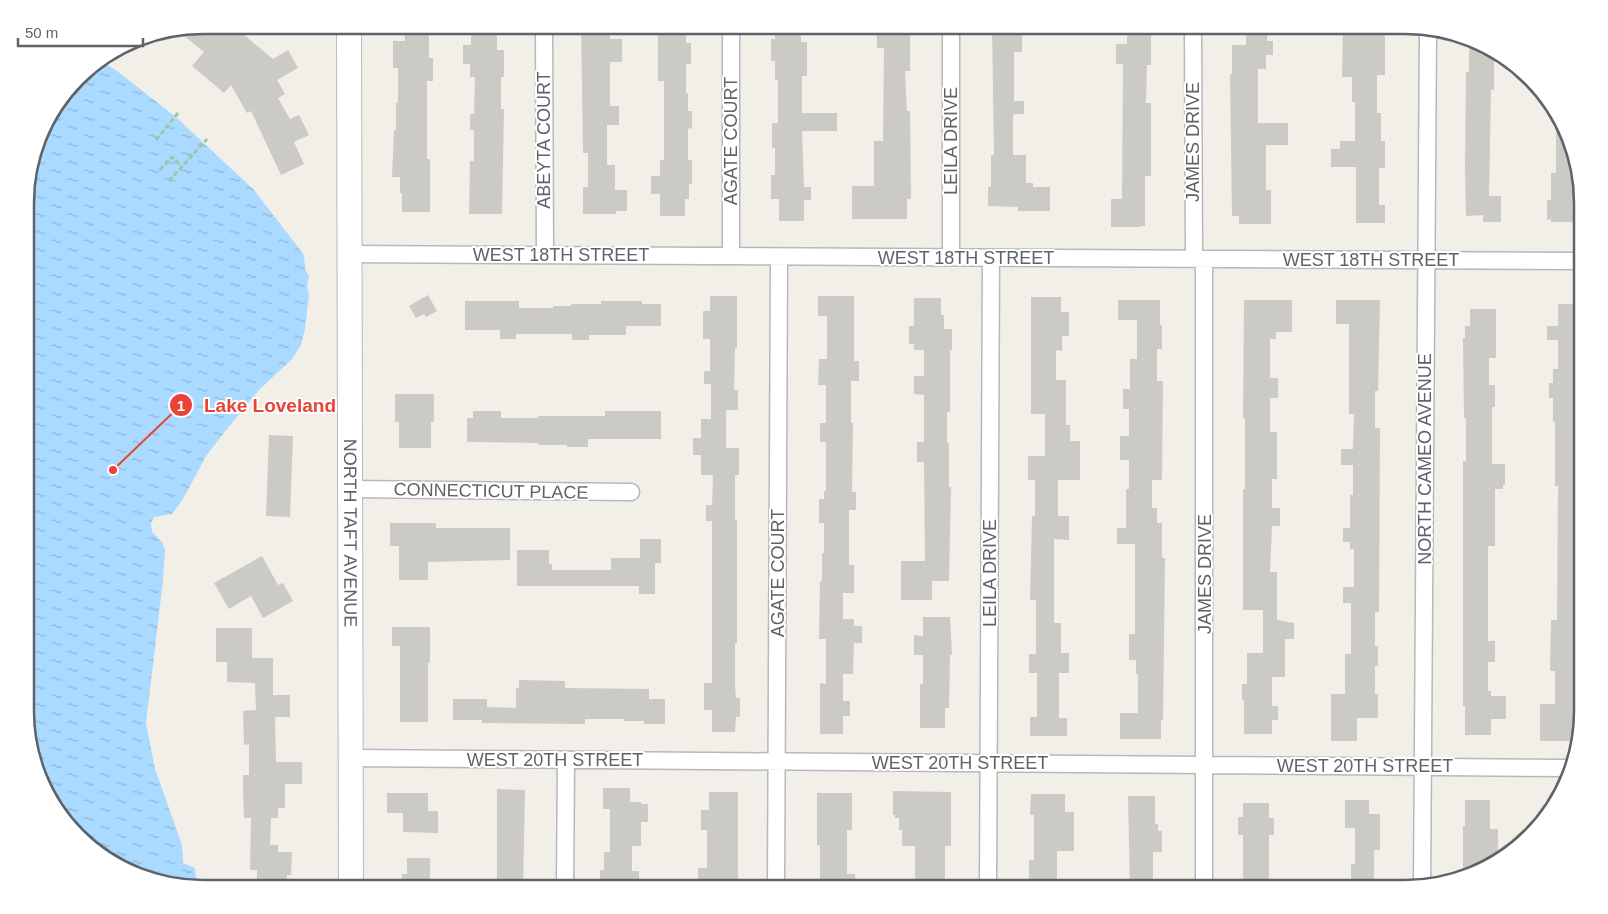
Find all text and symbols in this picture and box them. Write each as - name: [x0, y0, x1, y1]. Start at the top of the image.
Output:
- scale bar: [18, 15, 142, 47]
- text: 50 m: [25, 24, 58, 41]
- street label: ABEYTA COURT: [534, 71, 554, 209]
- street label: AGATE COURT: [721, 77, 741, 205]
- street label: JAMES DRIVE: [1183, 82, 1203, 202]
- street label: LEILA DRIVE: [941, 87, 961, 195]
- street label: WEST 18TH STREET: [473, 245, 649, 265]
- street label: WEST 18TH STREET: [878, 248, 1054, 268]
- street label: WEST 18TH STREET: [1283, 250, 1459, 270]
- street label: NORTH CAMEO AVENUE: [1415, 353, 1435, 565]
- callout: Lake Loveland: [169, 388, 346, 422]
- text: Lake Loveland: [204, 395, 336, 416]
- text: 1: [177, 397, 185, 414]
- street label: NORTH TAFT AVENUE: [340, 439, 360, 627]
- street label: CONNECTICUT PLACE: [393, 479, 589, 503]
- street label: AGATE COURT: [768, 509, 788, 637]
- street label: JAMES DRIVE: [1195, 514, 1215, 634]
- street label: LEILA DRIVE: [980, 519, 1000, 627]
- street label: WEST 20TH STREET: [467, 750, 643, 770]
- street label: WEST 20TH STREET: [872, 753, 1048, 773]
- street label: WEST 20TH STREET: [1277, 756, 1453, 776]

